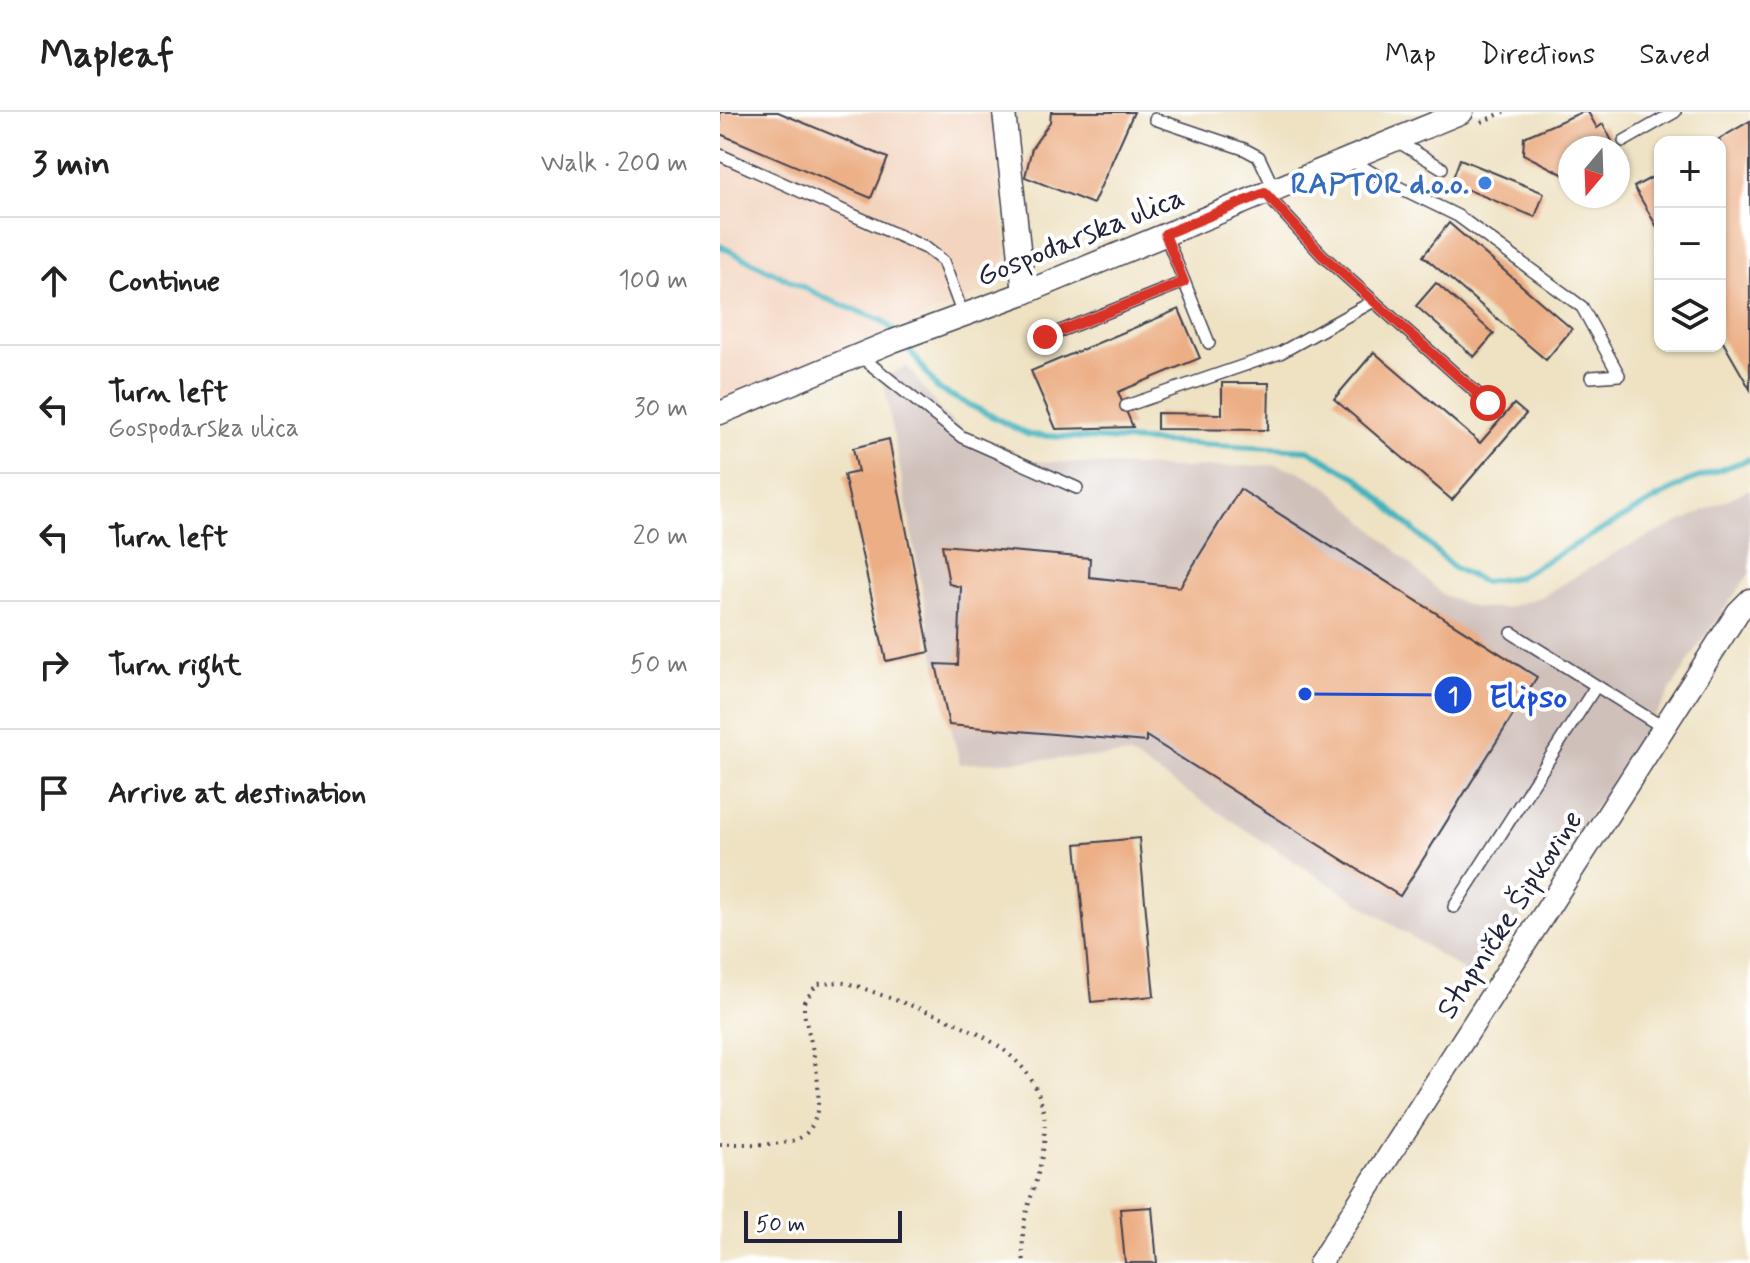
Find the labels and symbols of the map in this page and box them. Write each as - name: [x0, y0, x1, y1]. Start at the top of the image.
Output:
- north arrow: [1558, 136, 1630, 208]
- place label: RAPTOR d.o.o.: [1291, 165, 1469, 204]
- marker: RAPTOR d.o.o.: [1476, 174, 1494, 192]
- street label: Gospodarska ulica: [971, 178, 1190, 297]
- route end: [1027, 319, 1063, 355]
- route start: [1470, 385, 1506, 421]
- callout: Elipso: [1433, 667, 1583, 723]
- text: Elipso: [1489, 677, 1567, 719]
- text: 1: [1448, 682, 1458, 713]
- street label: Stupničke Šipkovine: [1428, 803, 1592, 1027]
- scale bar: [744, 1207, 902, 1243]

